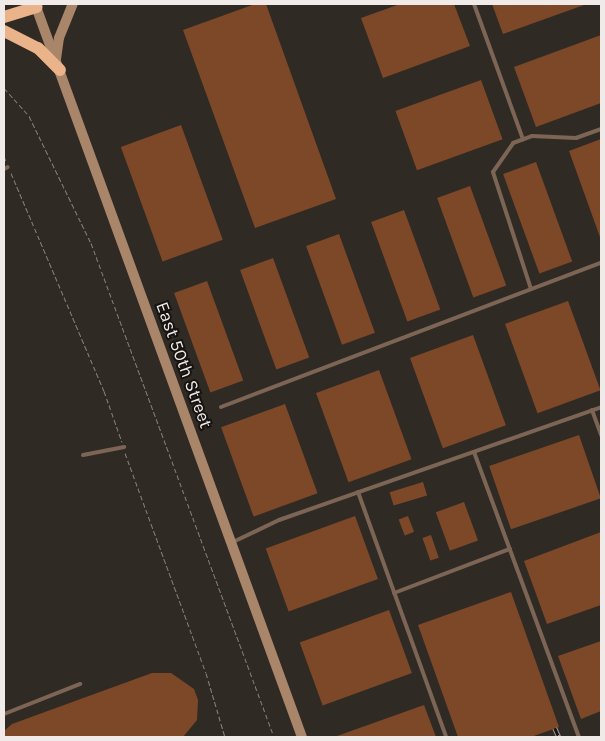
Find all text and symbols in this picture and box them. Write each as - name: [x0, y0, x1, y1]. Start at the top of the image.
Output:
- street label: East 50th Street: [151, 299, 217, 431]

